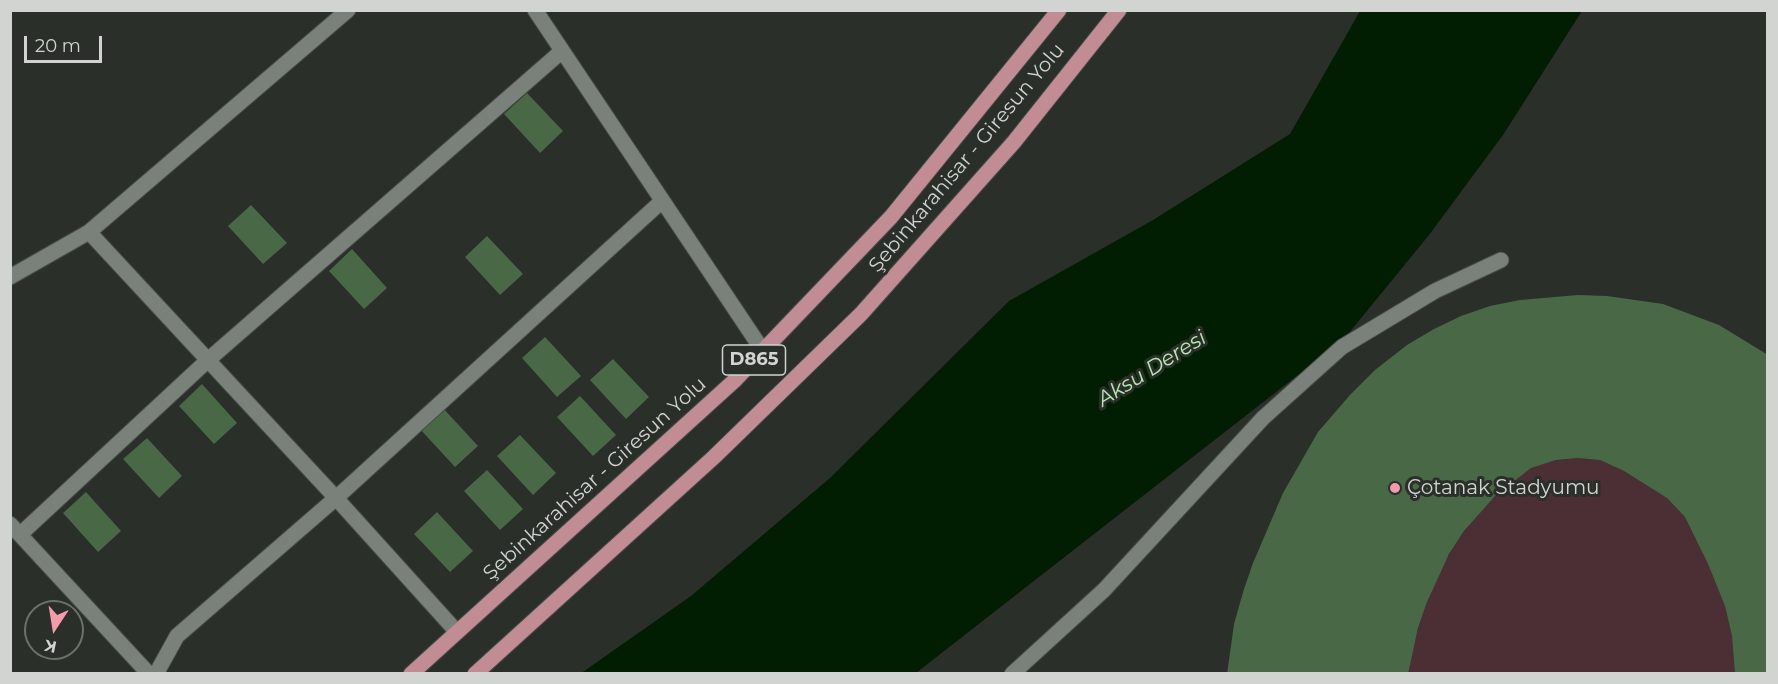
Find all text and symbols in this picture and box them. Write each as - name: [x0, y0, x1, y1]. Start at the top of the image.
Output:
- scale bar: [27, 24, 105, 62]
- text: 20 m: [35, 35, 81, 57]
- street label: Şebinkarahisar - Giresun Yolu: [864, 39, 1070, 277]
- water label: Aksu Deresi: [1093, 326, 1211, 412]
- road number: D865: [722, 345, 786, 375]
- street label: Şebinkarahisar - Giresun Yolu: [479, 373, 711, 585]
- place label: Çotanak Stadyumu: [1407, 476, 1600, 500]
- marker: Çotanak Stadyumu: [1388, 481, 1402, 495]
- north arrow: [24, 600, 84, 660]
- text: K: [43, 636, 58, 657]

